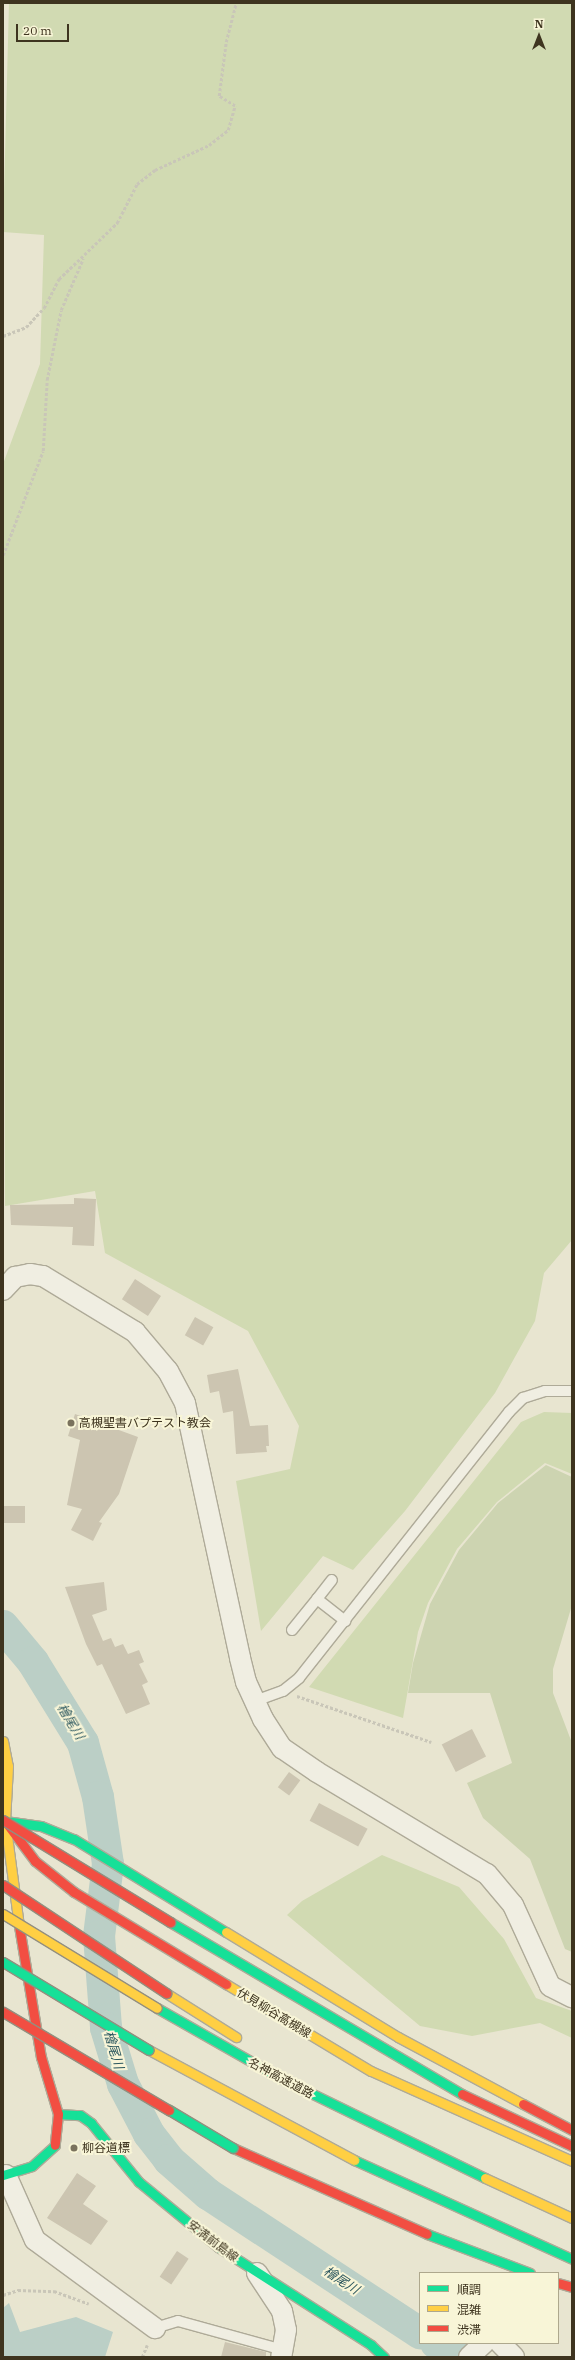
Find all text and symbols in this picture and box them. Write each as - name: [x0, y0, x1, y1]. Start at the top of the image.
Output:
- scale bar: [18, 16, 71, 42]
- north arrow: [519, 16, 559, 56]
- text: N: [535, 17, 543, 31]
- text: 20 m: [23, 23, 52, 38]
- place label: 高槻聖書バプテスト教会: [79, 1416, 211, 1430]
- marker: 高槻聖書バプテスト教会: [66, 1418, 76, 1428]
- water label: 檜尾川: [53, 1701, 87, 1743]
- street label: 伏見柳谷高槻線: [234, 1985, 314, 2041]
- water label: 檜尾川: [100, 2029, 126, 2071]
- street label: 名神高速道路: [246, 2055, 316, 2101]
- place label: 柳谷道標: [82, 2141, 130, 2155]
- marker: 柳谷道標: [69, 2143, 79, 2153]
- street label: 安満前島線: [185, 2217, 241, 2265]
- water label: 檜尾川: [320, 2264, 362, 2298]
- legend: [419, 2272, 559, 2344]
- text: 順調: [457, 2282, 481, 2297]
- text: 混雑: [457, 2302, 481, 2317]
- text: 渋滞: [457, 2322, 481, 2337]

